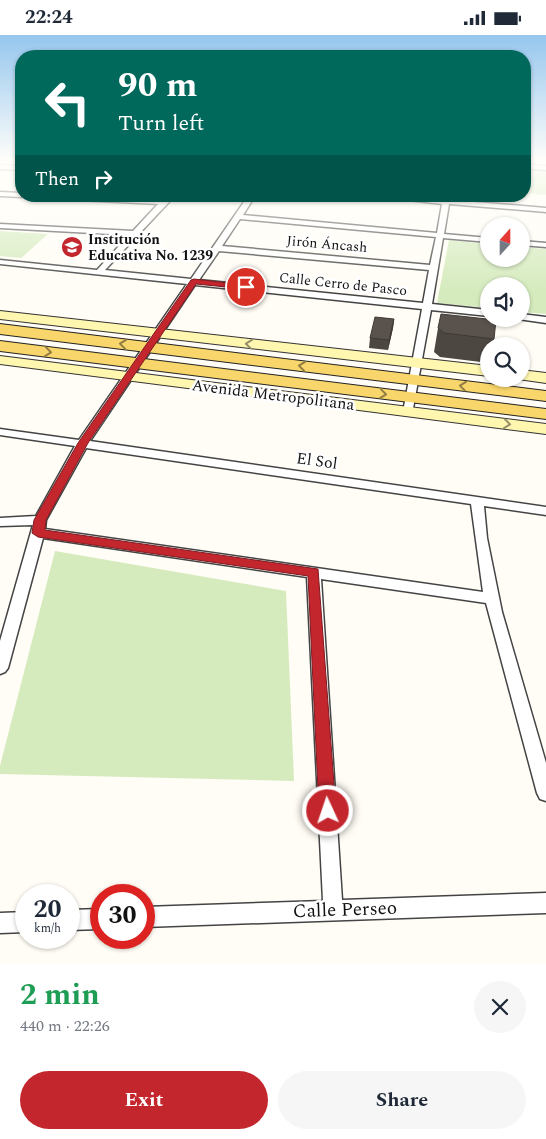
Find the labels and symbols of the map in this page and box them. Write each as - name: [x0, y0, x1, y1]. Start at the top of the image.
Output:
- north arrow: [480, 217, 530, 267]
- place label: Institución Educativa No. 1239: [88, 229, 213, 266]
- street label: Jirón Áncash: [286, 230, 368, 258]
- school or university icon: Institución Educativa No. 1239: [60, 235, 84, 259]
- pin: [225, 266, 267, 308]
- street label: Calle Cerro de Pasco: [278, 267, 408, 301]
- one-way arrow: [119, 339, 127, 349]
- one-way arrow: [245, 339, 253, 350]
- one-way arrow: [45, 346, 53, 357]
- one-way arrow: [297, 361, 305, 372]
- street label: Avenida Metropolitana: [190, 373, 356, 417]
- one-way arrow: [459, 381, 467, 392]
- one-way arrow: [380, 388, 388, 399]
- one-way arrow: [503, 418, 511, 429]
- street label: El Sol: [295, 446, 339, 476]
- position arrow: [301, 784, 353, 836]
- speed limit sign: 30: [90, 884, 155, 949]
- street label: Calle Perseo: [292, 894, 398, 926]

